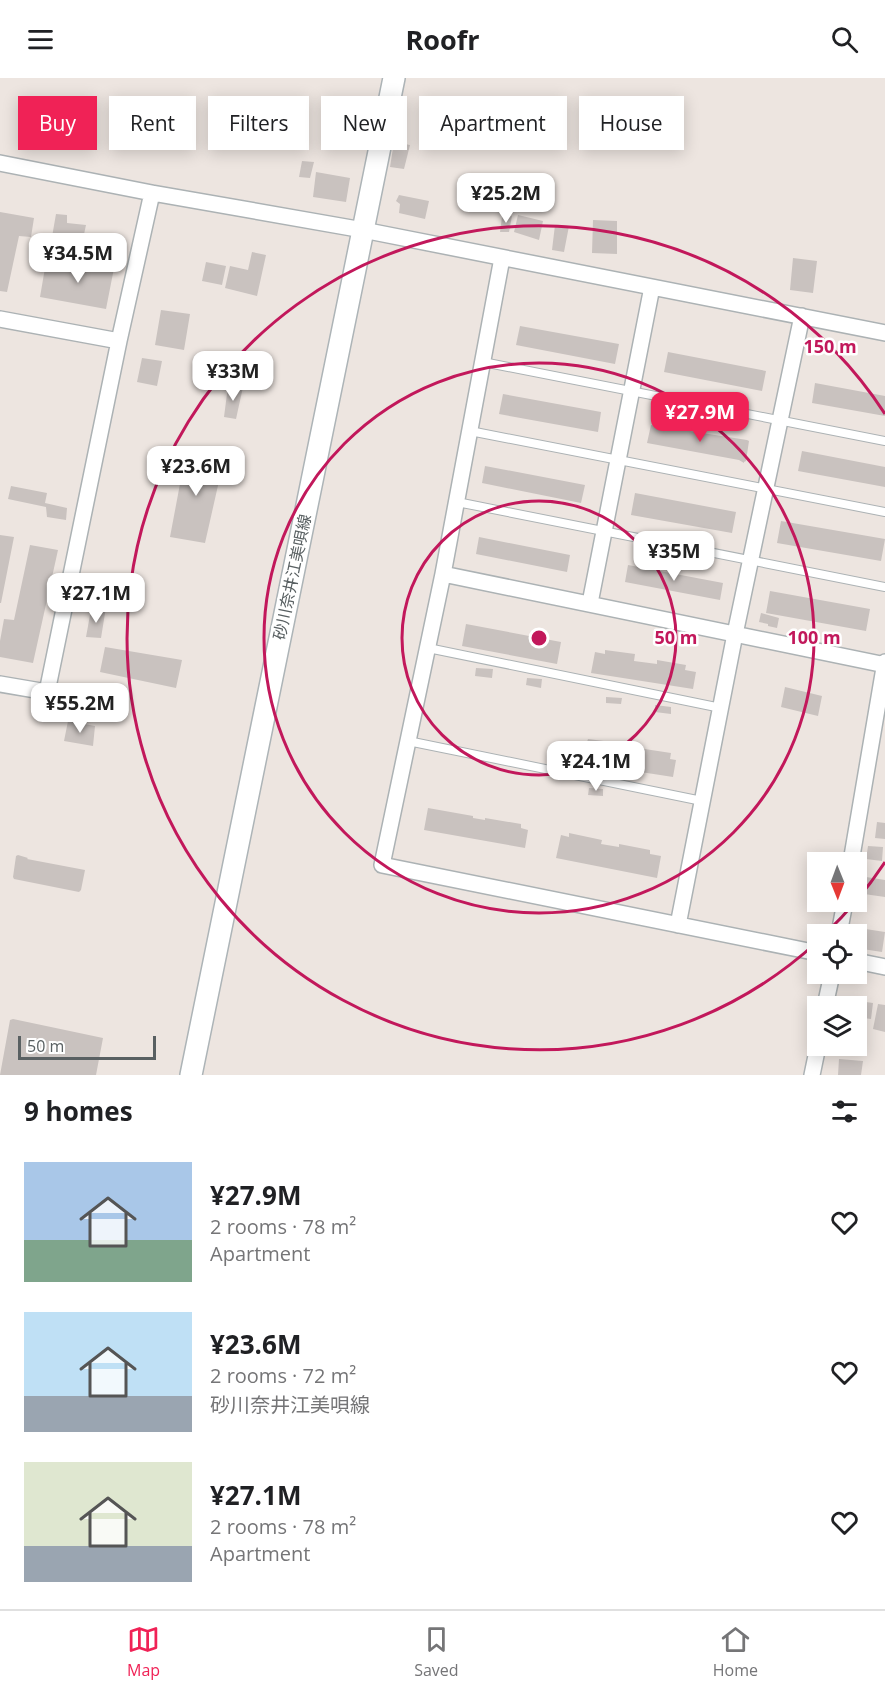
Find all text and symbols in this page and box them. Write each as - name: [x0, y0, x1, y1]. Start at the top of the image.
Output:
- text: Roofr: [406, 21, 479, 58]
- icon: menu: [24, 23, 57, 56]
- icon: search: [828, 23, 861, 56]
- chip: Buy: [18, 96, 97, 150]
- chip: Rent: [109, 96, 196, 150]
- chip: Filters: [208, 96, 309, 150]
- chip: New: [321, 96, 407, 150]
- chip: Apartment: [419, 96, 567, 150]
- chip: House: [579, 96, 684, 150]
- pin: ¥25.2M: [457, 173, 555, 224]
- text: ¥25.2M: [471, 179, 541, 206]
- pin: ¥34.5M: [29, 233, 127, 284]
- text: ¥34.5M: [43, 239, 113, 266]
- text: 150 m: [803, 334, 857, 358]
- pin: ¥33M: [197, 351, 269, 402]
- text: ¥33M: [206, 357, 260, 384]
- pin: ¥27.9M: [651, 392, 749, 443]
- text: ¥27.9M: [665, 398, 735, 425]
- pin: ¥23.6M: [147, 446, 245, 497]
- text: ¥23.6M: [161, 452, 231, 479]
- street label: 砂川奈井江美唄線: [268, 512, 316, 642]
- pin: ¥35M: [638, 531, 710, 582]
- text: ¥35M: [647, 537, 701, 564]
- pin: ¥27.1M: [47, 573, 145, 624]
- text: ¥27.1M: [61, 579, 131, 606]
- text: 50 m: [655, 625, 697, 649]
- text: 100 m: [787, 625, 841, 649]
- centre of rings: [529, 628, 549, 648]
- pin: ¥55.2M: [31, 683, 129, 734]
- text: ¥55.2M: [45, 689, 115, 716]
- pin: ¥24.1M: [547, 741, 645, 792]
- text: ¥24.1M: [561, 747, 631, 774]
- north arrow: [807, 852, 867, 912]
- map controls: [807, 852, 867, 1056]
- button: locate: [807, 924, 867, 984]
- button: layers: [807, 996, 867, 1056]
- scale bar: [18, 1033, 156, 1061]
- text: 50 m: [27, 1035, 64, 1057]
- text: 9 homes: [24, 1093, 133, 1129]
- icon: filters: [828, 1095, 861, 1128]
- text: ¥27.9M: [210, 1177, 301, 1213]
- icon: home: [72, 1186, 144, 1258]
- icon: heart: [828, 1206, 861, 1239]
- text: 2 rooms · 78 m²: [210, 1213, 356, 1240]
- text: Apartment: [210, 1240, 310, 1267]
- text: ¥23.6M: [210, 1326, 301, 1362]
- icon: home: [72, 1336, 144, 1408]
- icon: heart: [828, 1356, 861, 1389]
- text: 2 rooms · 72 m²: [210, 1362, 356, 1389]
- text: 砂川奈井江美唄線: [210, 1391, 370, 1418]
- text: ¥27.1M: [210, 1477, 301, 1513]
- icon: home: [72, 1486, 144, 1558]
- icon: heart: [828, 1506, 861, 1539]
- text: 2 rooms · 78 m²: [210, 1513, 356, 1540]
- text: Apartment: [210, 1540, 310, 1567]
- tab: Map: [127, 1623, 160, 1681]
- tab: Saved: [414, 1623, 459, 1681]
- tab: Home: [713, 1623, 758, 1681]

